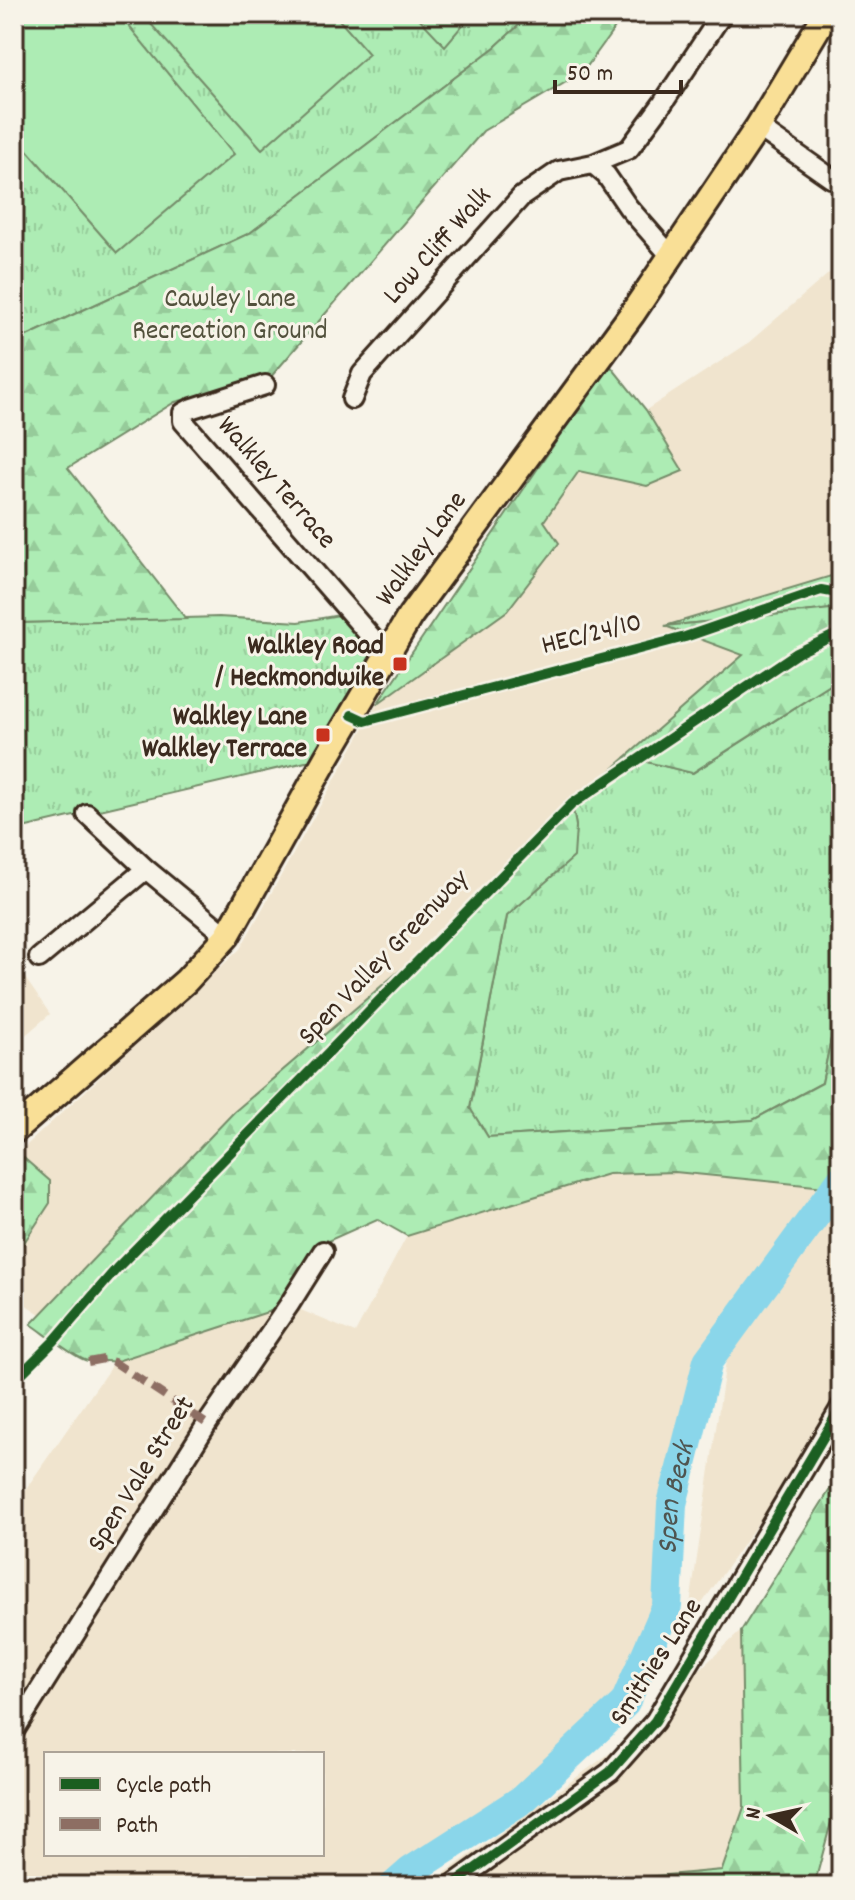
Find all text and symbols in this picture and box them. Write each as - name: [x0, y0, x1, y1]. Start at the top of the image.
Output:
- scale bar: [555, 44, 681, 94]
- text: 50 m: [567, 58, 613, 92]
- street label: Low Cliff Walk: [375, 179, 503, 315]
- park label: Cawley Lane Recreation Ground: [132, 281, 328, 353]
- street label: Walkley Terrace: [206, 409, 344, 559]
- street label: Walkley Lane: [367, 484, 479, 616]
- street label: HEC/24/10: [538, 604, 646, 668]
- place label: Walkley Road / Heckmondwike: [214, 628, 384, 700]
- marker: Walkley Road / Heckmondwike: [391, 655, 409, 673]
- place label: Walkley Lane Walkley Terrace: [142, 699, 307, 771]
- marker: Walkley Lane Walkley Terrace: [314, 726, 332, 744]
- street label: Spen Valley Greenway: [290, 861, 480, 1056]
- street label: Spen Vale Street: [79, 1389, 207, 1561]
- water label: Spen Beck: [648, 1435, 709, 1555]
- street label: Smithies Lane: [602, 1591, 714, 1735]
- legend: [44, 1752, 324, 1856]
- text: Cycle path: [116, 1770, 211, 1804]
- north arrow: [731, 1776, 811, 1856]
- text: N: [739, 1806, 771, 1821]
- text: Path: [116, 1810, 158, 1844]

